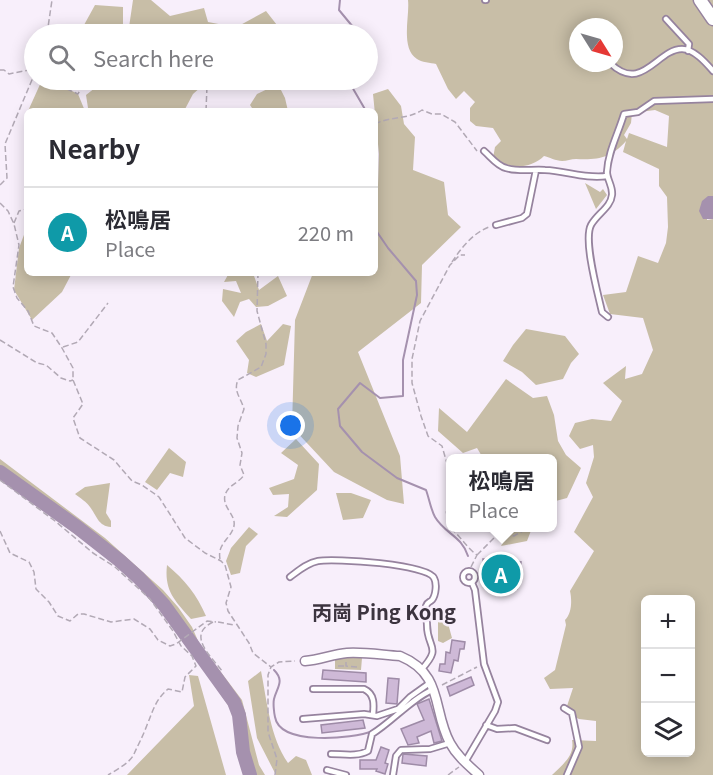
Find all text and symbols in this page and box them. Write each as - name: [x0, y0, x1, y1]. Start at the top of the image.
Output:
- north arrow: [569, 18, 623, 72]
- search box: [24, 24, 378, 90]
- icon: search: [45, 41, 78, 74]
- text: Search here: [93, 41, 214, 73]
- text: Nearby: [48, 129, 140, 166]
- text: 松鳴居: [105, 202, 171, 234]
- text: A: [61, 218, 74, 247]
- text: 220 m: [298, 218, 354, 247]
- text: Place: [105, 234, 155, 263]
- your location: [276, 411, 305, 440]
- popup: [446, 454, 557, 532]
- text: 松鳴居: [468, 463, 535, 495]
- text: Place: [468, 495, 519, 524]
- pin: A: [482, 552, 520, 596]
- map controls: [641, 595, 695, 757]
- button: +: [641, 595, 695, 649]
- district label: 丙崗 Ping Kong: [312, 597, 456, 626]
- button: −: [641, 649, 695, 703]
- button: layers: [641, 703, 695, 757]

